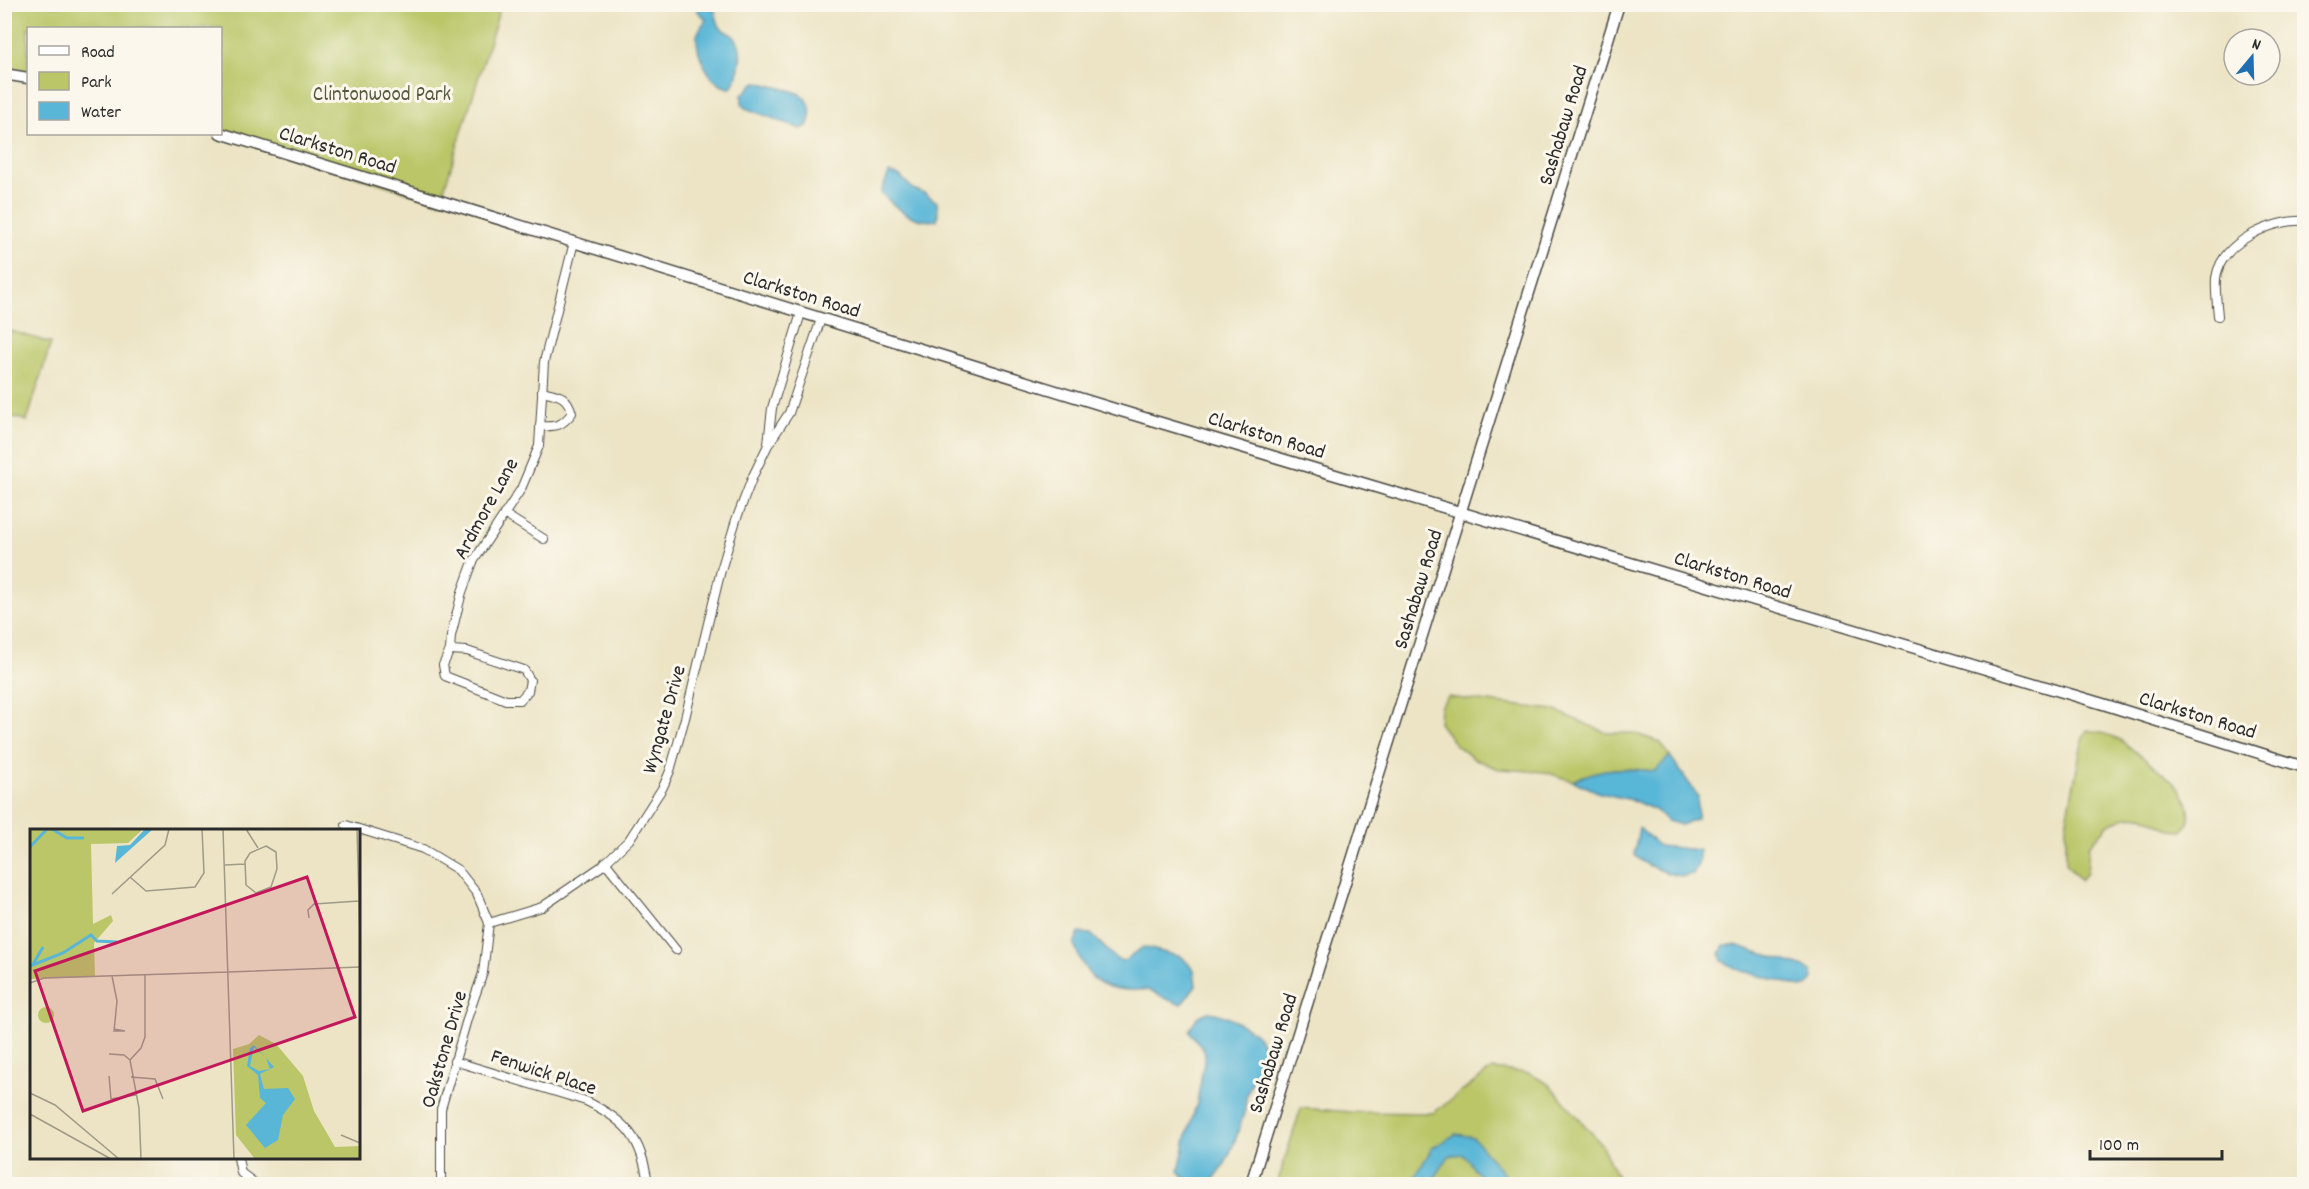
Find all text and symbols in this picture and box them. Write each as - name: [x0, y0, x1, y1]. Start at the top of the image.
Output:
- legend: [27, 27, 222, 135]
- north arrow: [2222, 27, 2282, 87]
- text: N: [2249, 33, 2264, 57]
- text: Road: [81, 41, 115, 66]
- street label: Sashabaw Road: [1532, 62, 1597, 190]
- text: Park: [81, 71, 112, 96]
- park label: Clintonwood Park: [313, 81, 451, 111]
- text: Water: [81, 101, 121, 126]
- street label: Clarkston Road: [275, 120, 400, 184]
- street label: Clarkston Road: [739, 264, 864, 328]
- street label: Clarkston Road: [1204, 405, 1329, 469]
- street label: Ardmore Lane: [447, 453, 528, 566]
- street label: Sashabaw Road: [1387, 526, 1452, 654]
- street label: Clarkston Road: [1670, 545, 1795, 609]
- street label: Wyngate Drive: [636, 662, 696, 778]
- street label: Clarkston Road: [2135, 685, 2260, 749]
- inset map: [30, 829, 360, 1159]
- street label: Oakstone Drive: [415, 988, 477, 1112]
- street label: Sashabaw Road: [1242, 990, 1307, 1118]
- street label: Fenwick Place: [486, 1043, 600, 1105]
- scale bar: [2090, 1123, 2222, 1161]
- text: 100 m: [2099, 1134, 2139, 1159]

